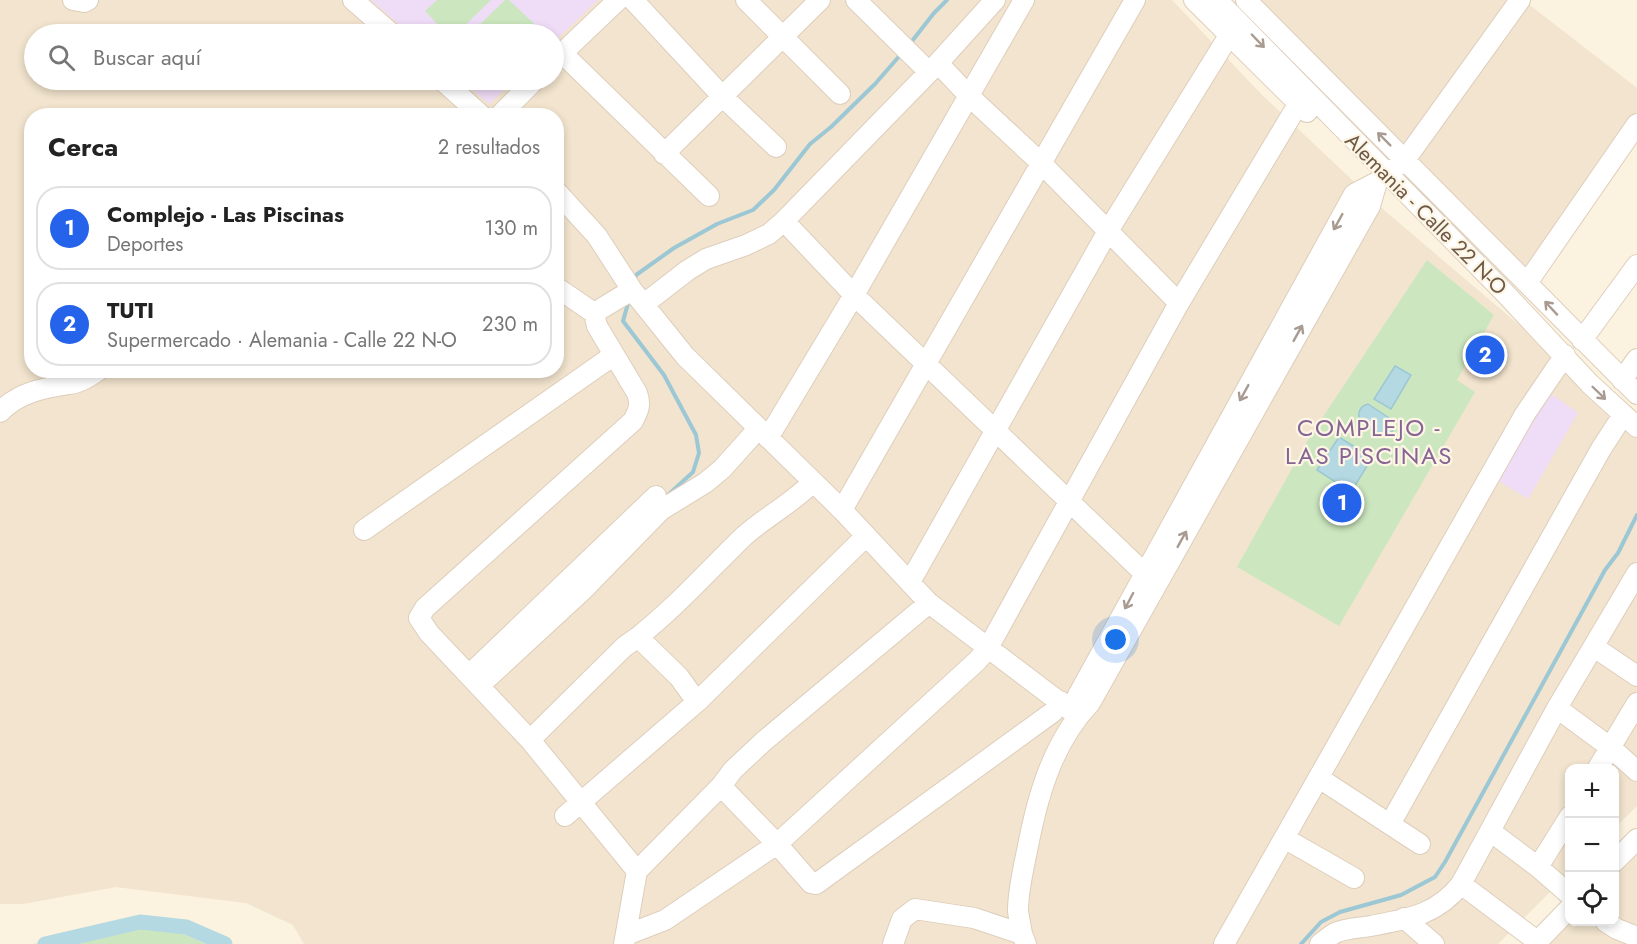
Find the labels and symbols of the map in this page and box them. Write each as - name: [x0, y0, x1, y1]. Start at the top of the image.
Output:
- one-way arrow: [1251, 34, 1265, 49]
- street label: Alemania - Calle 22 N-O: [1338, 126, 1514, 302]
- one-way arrow: [1377, 132, 1392, 147]
- one-way arrow: [1332, 213, 1344, 230]
- one-way arrow: [1544, 301, 1558, 316]
- one-way arrow: [1293, 325, 1305, 342]
- pin: 2: [1466, 332, 1504, 378]
- one-way arrow: [1238, 384, 1250, 401]
- one-way arrow: [1592, 385, 1607, 400]
- district label: COMPLEJO - LAS PISCINAS: [1285, 410, 1453, 473]
- pin: 1: [1322, 480, 1362, 526]
- one-way arrow: [1177, 531, 1189, 548]
- one-way arrow: [1123, 591, 1134, 609]
- your location: [1101, 625, 1130, 654]

